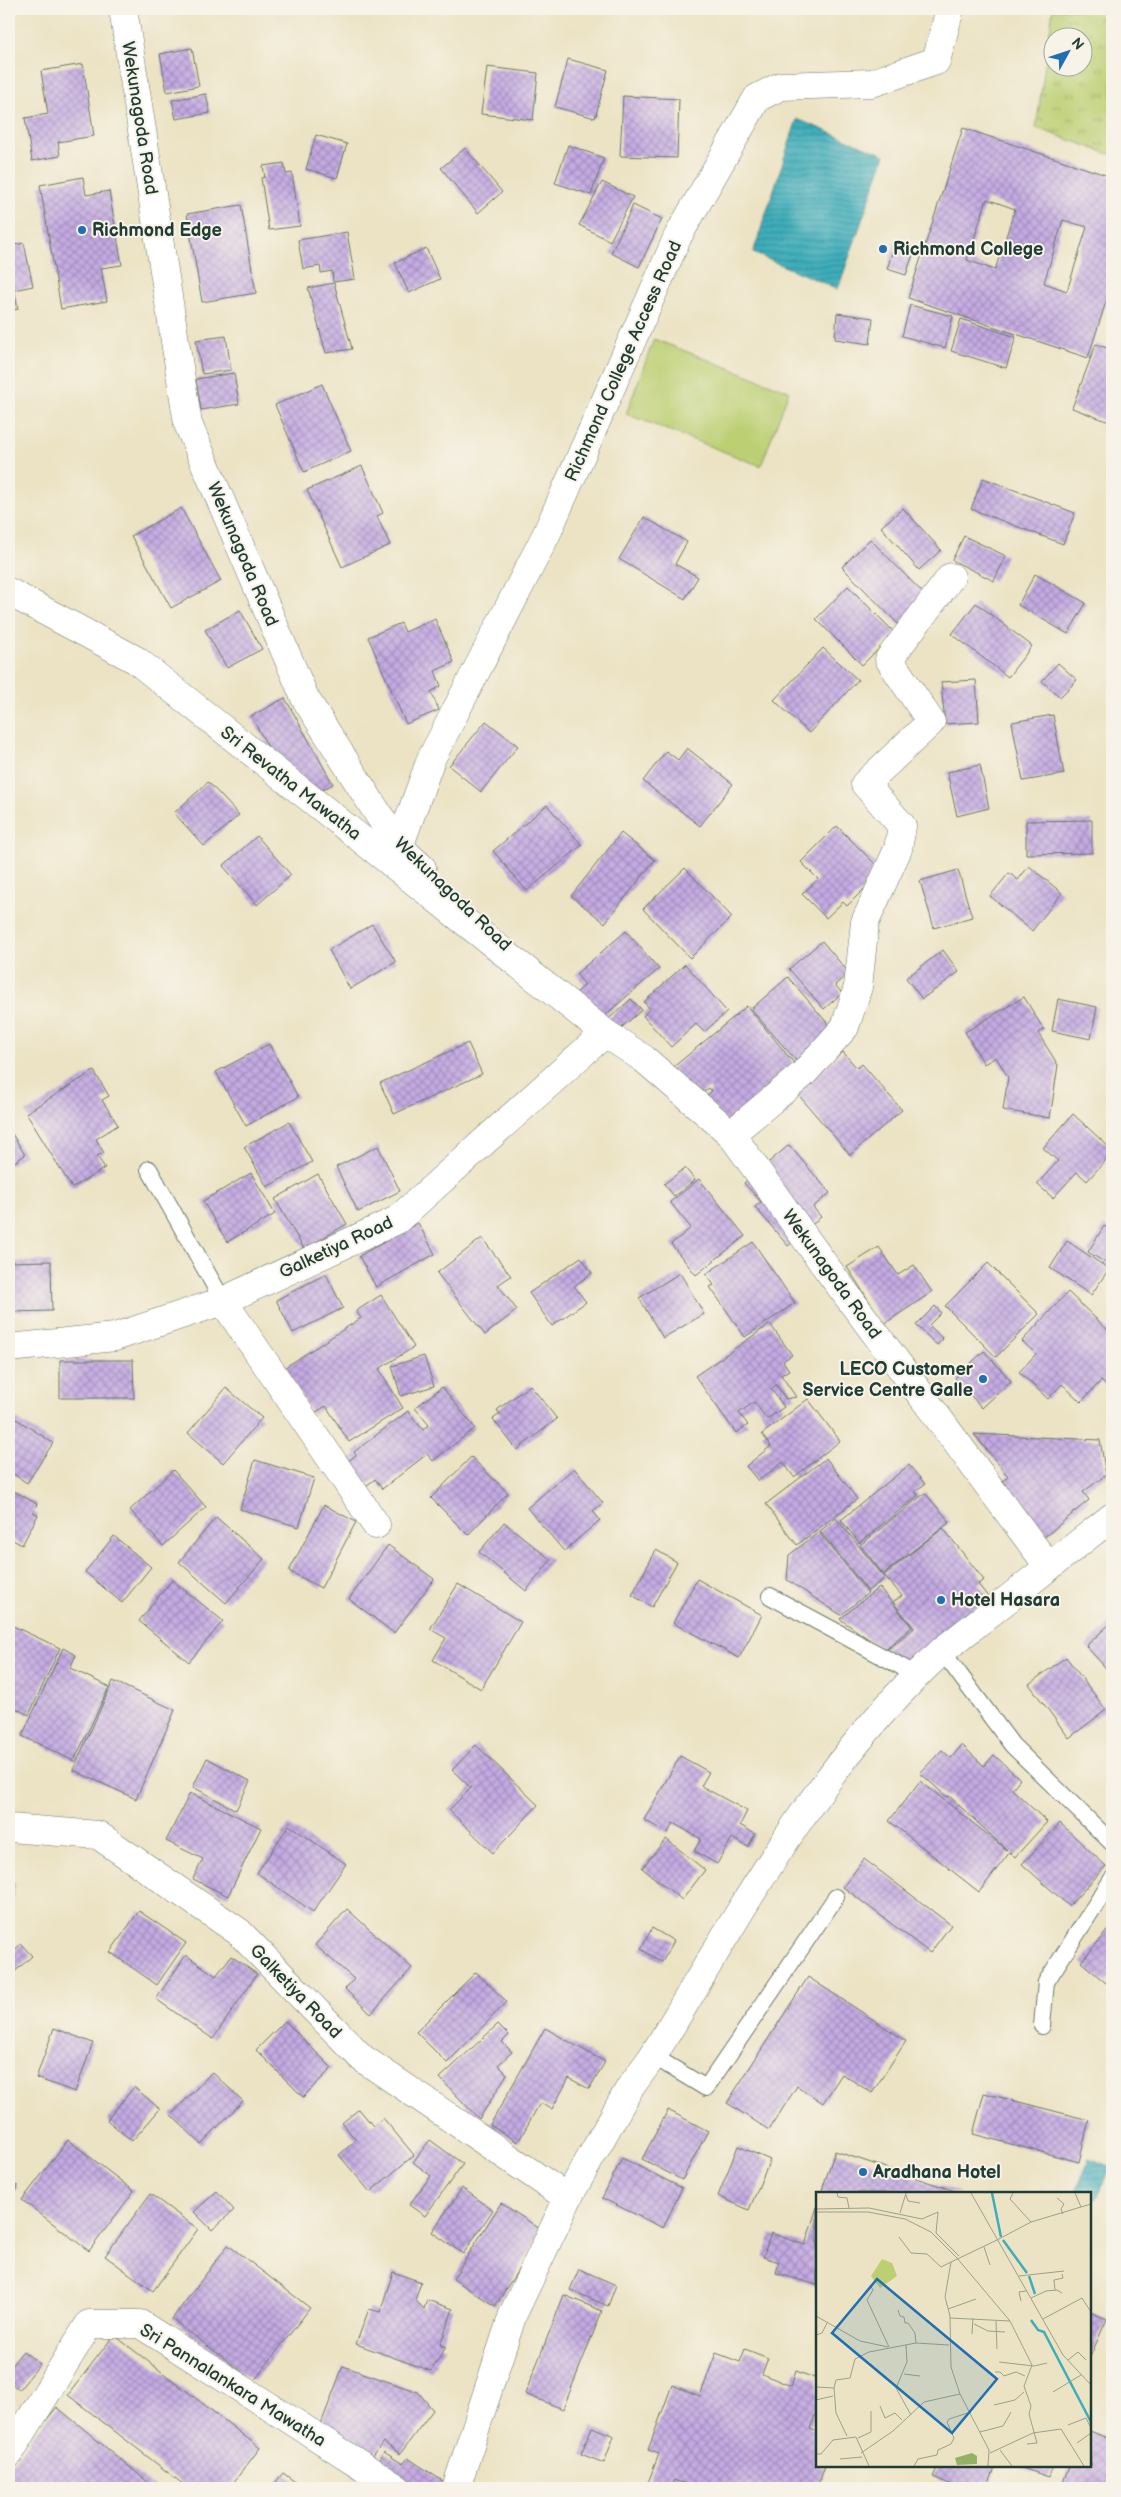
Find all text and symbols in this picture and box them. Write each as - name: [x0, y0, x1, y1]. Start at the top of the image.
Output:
- north arrow: [1044, 28, 1094, 78]
- text: N: [1068, 34, 1087, 53]
- street label: Wekunagoda Road: [117, 40, 162, 196]
- place label: Richmond Edge: [92, 220, 222, 241]
- marker: Richmond Edge: [76, 224, 88, 236]
- street label: Richmond College Access Road: [561, 238, 686, 485]
- place label: Richmond College: [893, 239, 1043, 260]
- marker: Richmond College: [877, 243, 889, 255]
- street label: Wekunagoda Road: [203, 479, 282, 629]
- street label: Sri Revatha Mawatha: [216, 722, 365, 845]
- street label: Wekunagoda Road: [390, 833, 516, 956]
- street label: Wekunagoda Road: [778, 1206, 886, 1343]
- street label: Galketiya Road: [276, 1212, 396, 1283]
- place label: LECO Customer Service Centre Galle: [802, 1359, 974, 1401]
- marker: LECO Customer Service Centre Galle: [977, 1373, 989, 1385]
- place label: Hotel Hasara: [951, 1590, 1060, 1611]
- marker: Hotel Hasara: [935, 1594, 947, 1606]
- street label: Galketiya Road: [245, 1940, 346, 2043]
- place label: Aradhana Hotel: [872, 2162, 1001, 2183]
- marker: Aradhana Hotel: [857, 2166, 869, 2178]
- inset map: [816, 2192, 1091, 2467]
- street label: Sri Pannalankara Mawatha: [136, 2319, 330, 2451]

